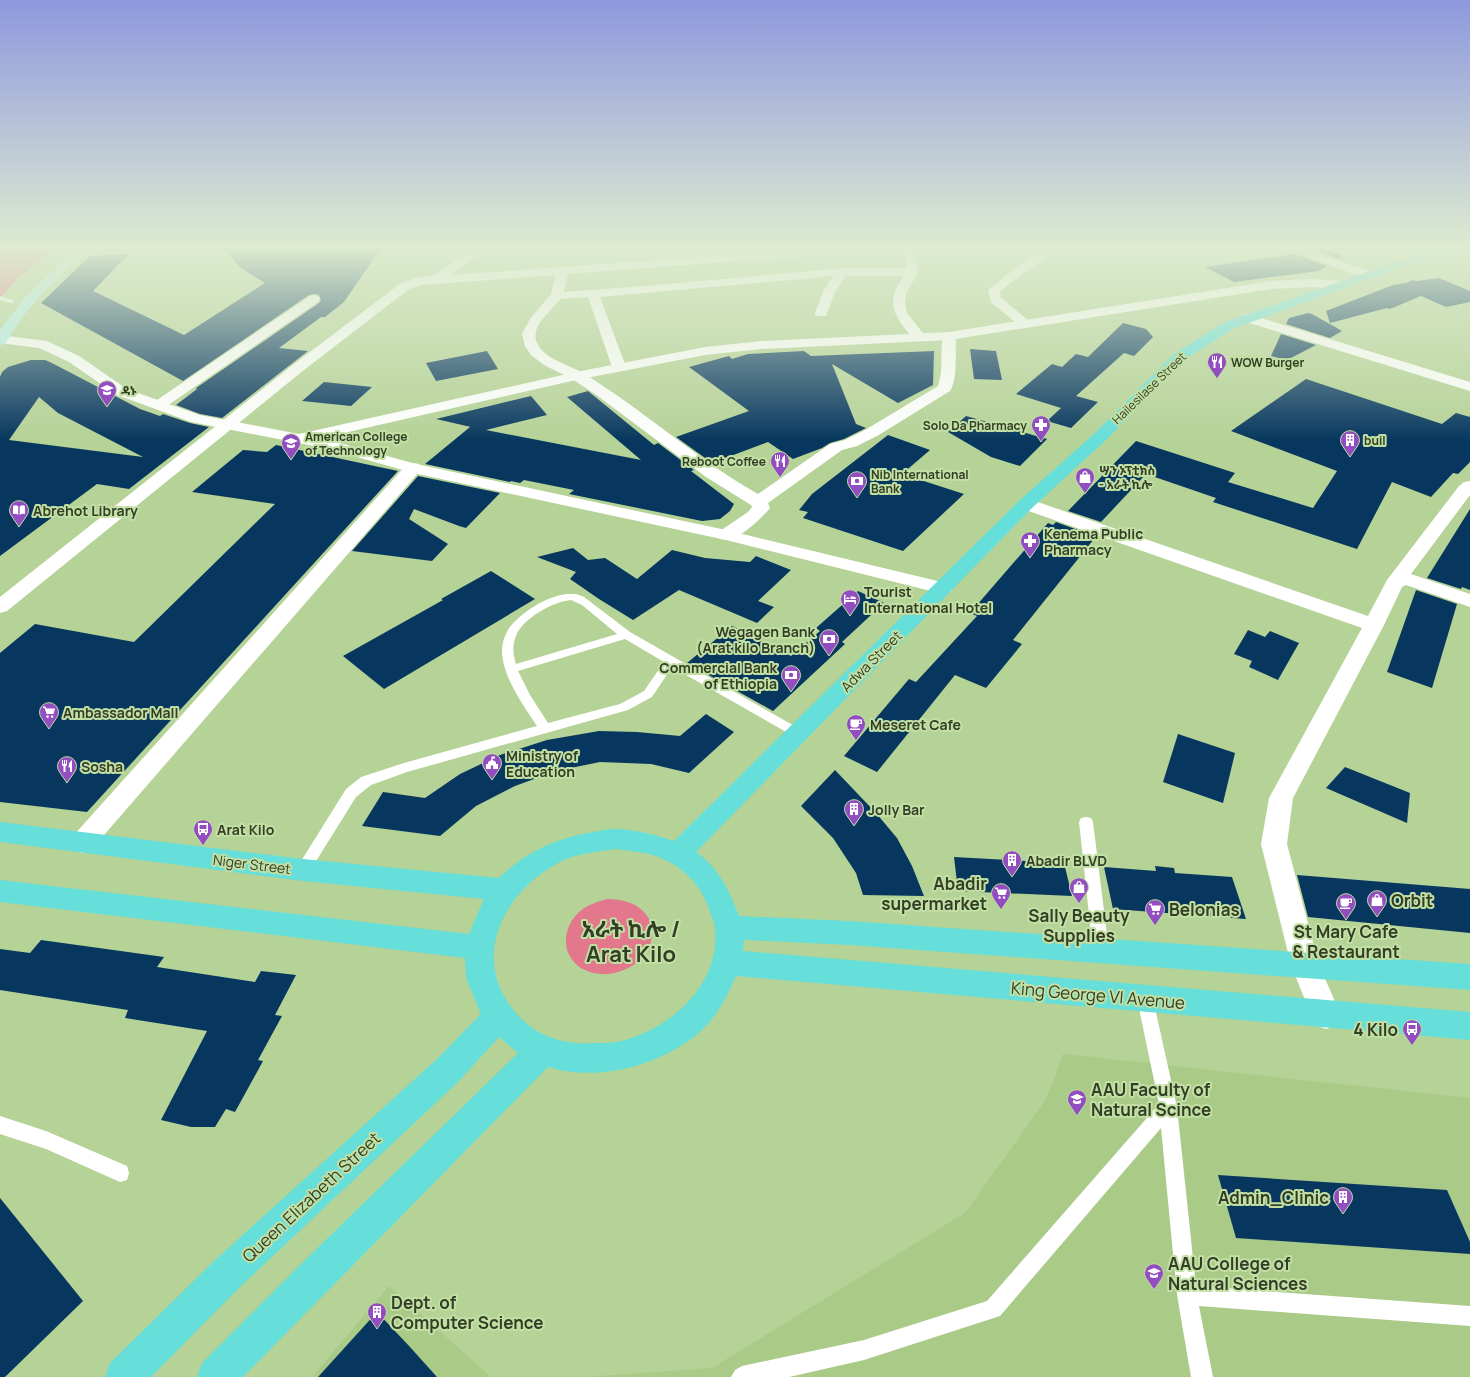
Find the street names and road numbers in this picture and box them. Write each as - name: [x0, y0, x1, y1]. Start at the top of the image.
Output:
- street label: Hailesilase Street: [1108, 348, 1190, 428]
- street label: Adwa Street: [836, 626, 906, 696]
- street label: Niger Street: [212, 850, 292, 878]
- street label: King George VI Avenue: [1010, 976, 1186, 1014]
- street label: Queen Elizabeth Street: [237, 1127, 385, 1267]

